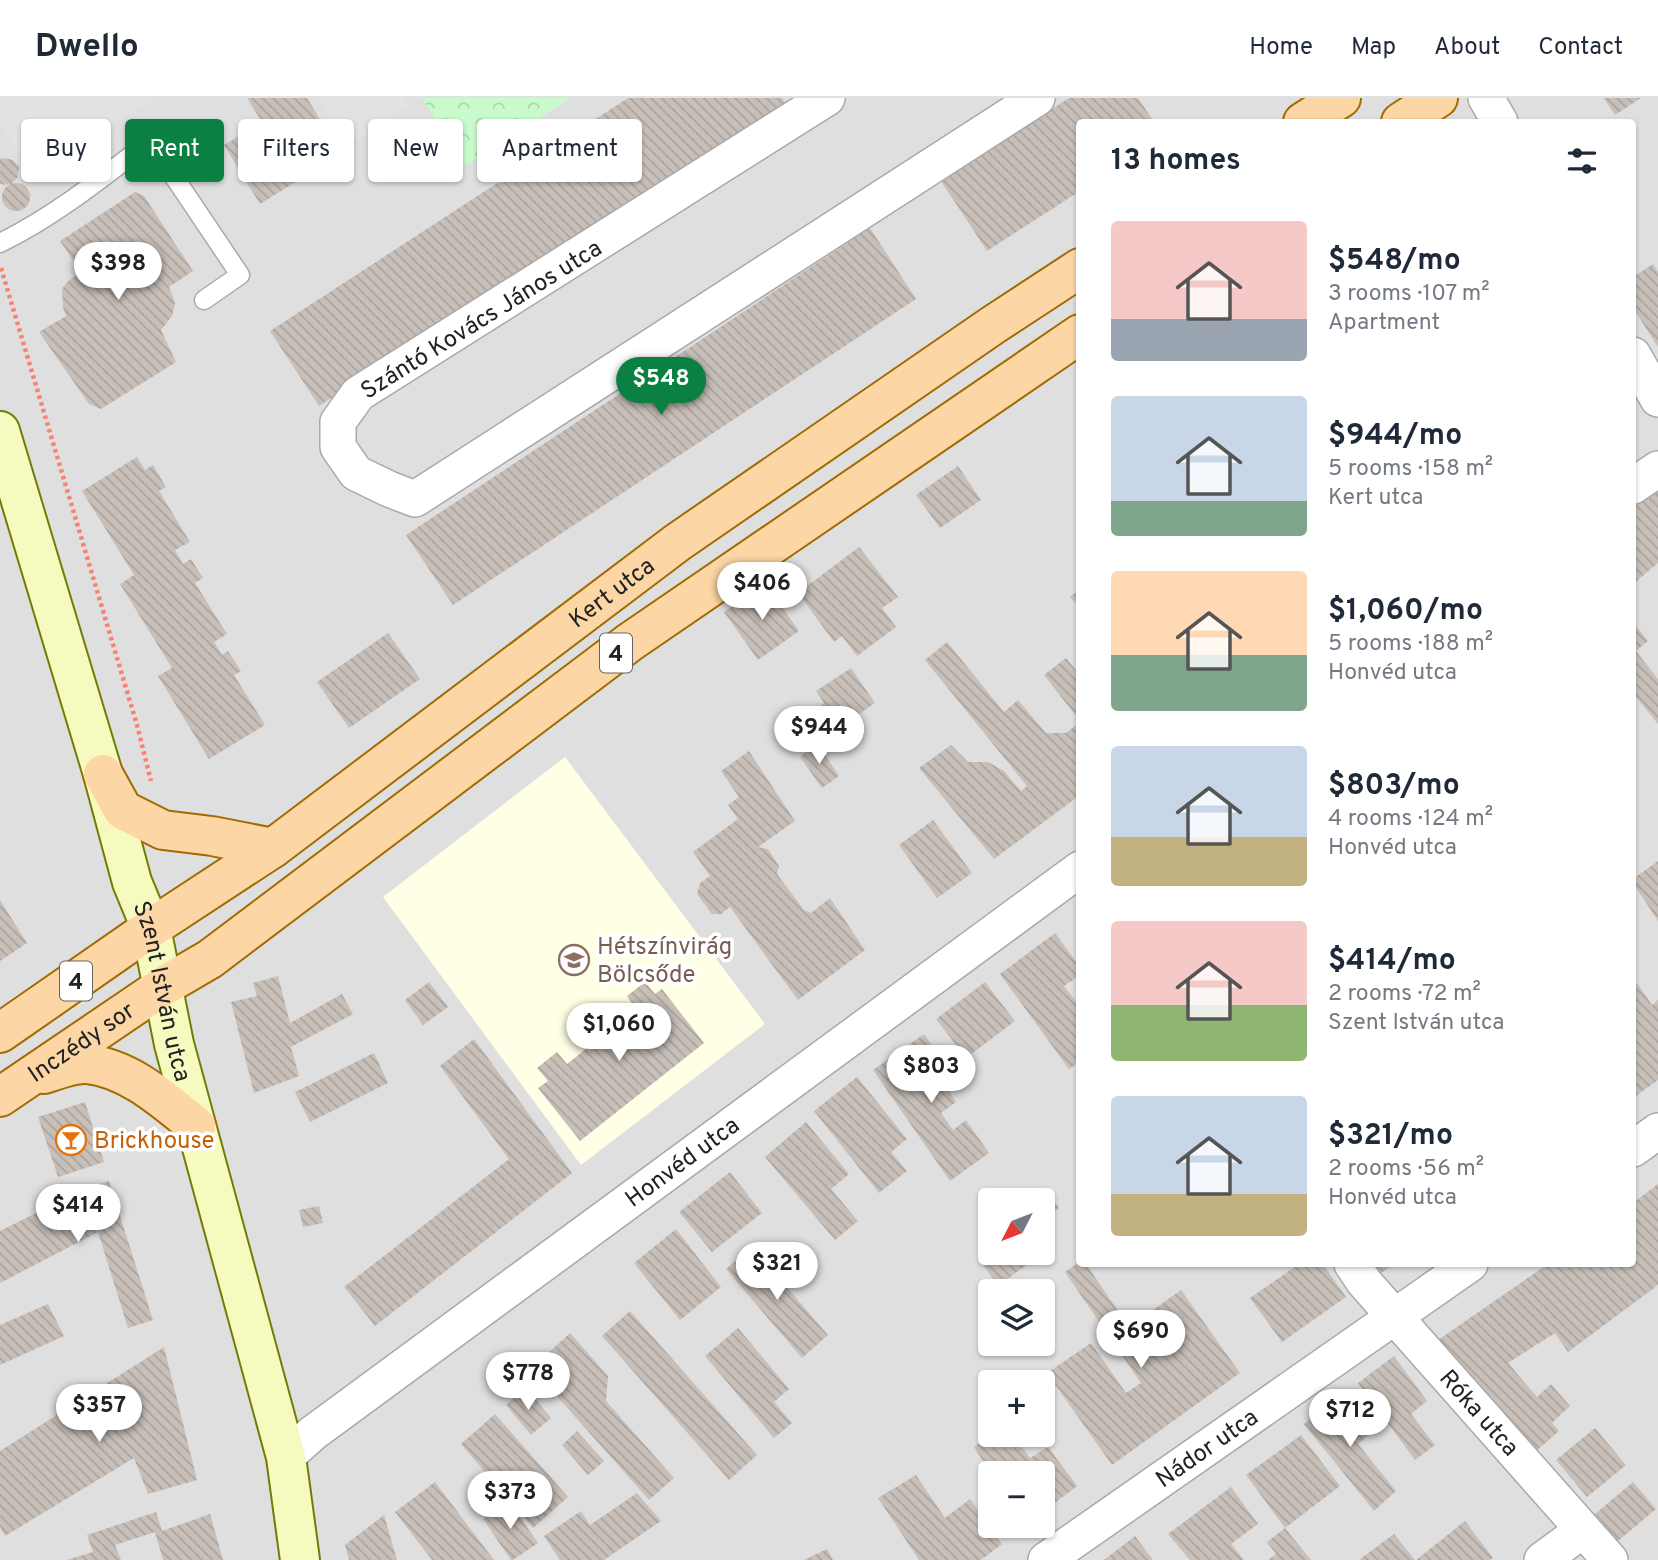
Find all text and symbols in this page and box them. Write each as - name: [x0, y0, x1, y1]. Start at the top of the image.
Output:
- text: Dwello: [35, 27, 139, 69]
- text: Home: [1249, 33, 1313, 63]
- text: Map: [1351, 33, 1396, 63]
- text: About: [1434, 33, 1500, 63]
- text: Contact: [1538, 33, 1623, 63]
- chip: Buy: [21, 119, 111, 182]
- chip: Rent: [125, 119, 224, 182]
- chip: Filters: [238, 119, 354, 182]
- chip: New: [368, 119, 463, 182]
- chip: Apartment: [477, 119, 642, 182]
- icon: filters: [1563, 142, 1601, 180]
- text: 13 homes: [1111, 143, 1241, 180]
- street label: Szántó Kovács János utca: [356, 234, 608, 407]
- pin: $398: [77, 242, 159, 302]
- text: $548/mo: [1328, 243, 1461, 280]
- icon: home: [1167, 249, 1251, 333]
- text: $398: [90, 250, 146, 279]
- text: 3 rooms · 107 m²: [1328, 280, 1490, 309]
- text: Apartment: [1328, 309, 1440, 338]
- pin: $548: [620, 358, 702, 417]
- text: $548: [632, 365, 690, 394]
- text: $944/mo: [1328, 418, 1462, 455]
- icon: home: [1167, 424, 1251, 508]
- text: 5 rooms · 158 m²: [1328, 455, 1493, 484]
- text: Kert utca: [1328, 484, 1423, 513]
- street label: Kert utca: [564, 552, 661, 636]
- pin: $406: [721, 562, 803, 622]
- text: $406: [733, 570, 791, 599]
- text: $1,060/mo: [1328, 593, 1483, 630]
- icon: home: [1167, 599, 1251, 683]
- text: 5 rooms · 188 m²: [1328, 630, 1493, 659]
- road number: 4: [600, 634, 632, 673]
- text: Honvéd utca: [1328, 659, 1457, 688]
- pin: $944: [778, 706, 860, 766]
- text: $944: [790, 714, 848, 743]
- text: $803/mo: [1328, 768, 1460, 805]
- icon: home: [1167, 774, 1251, 858]
- text: 4 rooms · 124 m²: [1328, 805, 1493, 834]
- text: Honvéd utca: [1328, 834, 1457, 863]
- street label: Szent István utca: [125, 897, 197, 1085]
- place label: Hétszínvirág Bölcsőde: [597, 933, 732, 991]
- school or university icon: Hétszínvirág Bölcsőde: [557, 943, 591, 977]
- text: $414/mo: [1328, 943, 1456, 980]
- icon: home: [1167, 949, 1251, 1033]
- road number: 4: [60, 961, 92, 1000]
- text: 2 rooms · 72 m²: [1328, 980, 1481, 1009]
- street label: Inczédy sor: [23, 997, 141, 1090]
- pin: $1,060: [562, 1004, 676, 1063]
- text: Szent István utca: [1328, 1009, 1504, 1038]
- text: $1,060: [582, 1011, 656, 1040]
- pin: $803: [890, 1046, 972, 1105]
- text: $803: [903, 1053, 959, 1082]
- street label: Honvéd utca: [620, 1111, 746, 1215]
- text: $321/mo: [1328, 1118, 1453, 1155]
- bar icon: Brickhouse: [54, 1123, 88, 1157]
- icon: home: [1167, 1124, 1251, 1208]
- place label: Brickhouse: [94, 1127, 215, 1157]
- text: 2 rooms · 56 m²: [1328, 1155, 1484, 1184]
- pin: $414: [37, 1184, 119, 1244]
- text: Honvéd utca: [1328, 1184, 1457, 1213]
- north arrow: [978, 1188, 1055, 1265]
- map controls: [978, 1188, 1055, 1538]
- text: $414: [52, 1192, 104, 1221]
- pin: $321: [736, 1242, 818, 1302]
- text: $321: [752, 1250, 802, 1279]
- button: layers: [978, 1279, 1055, 1356]
- pin: $690: [1100, 1310, 1182, 1370]
- text: $690: [1112, 1318, 1170, 1347]
- pin: $778: [487, 1352, 569, 1412]
- text: $778: [502, 1360, 554, 1389]
- street label: Róka utca: [1432, 1364, 1524, 1464]
- button: +: [978, 1370, 1055, 1447]
- pin: $357: [58, 1384, 140, 1444]
- pin: $712: [1309, 1390, 1391, 1449]
- text: $357: [72, 1392, 126, 1421]
- text: $712: [1325, 1397, 1375, 1426]
- street label: Nádor utca: [1151, 1403, 1265, 1496]
- button: −: [978, 1461, 1055, 1538]
- pin: $373: [469, 1472, 551, 1531]
- text: $373: [483, 1479, 537, 1508]

